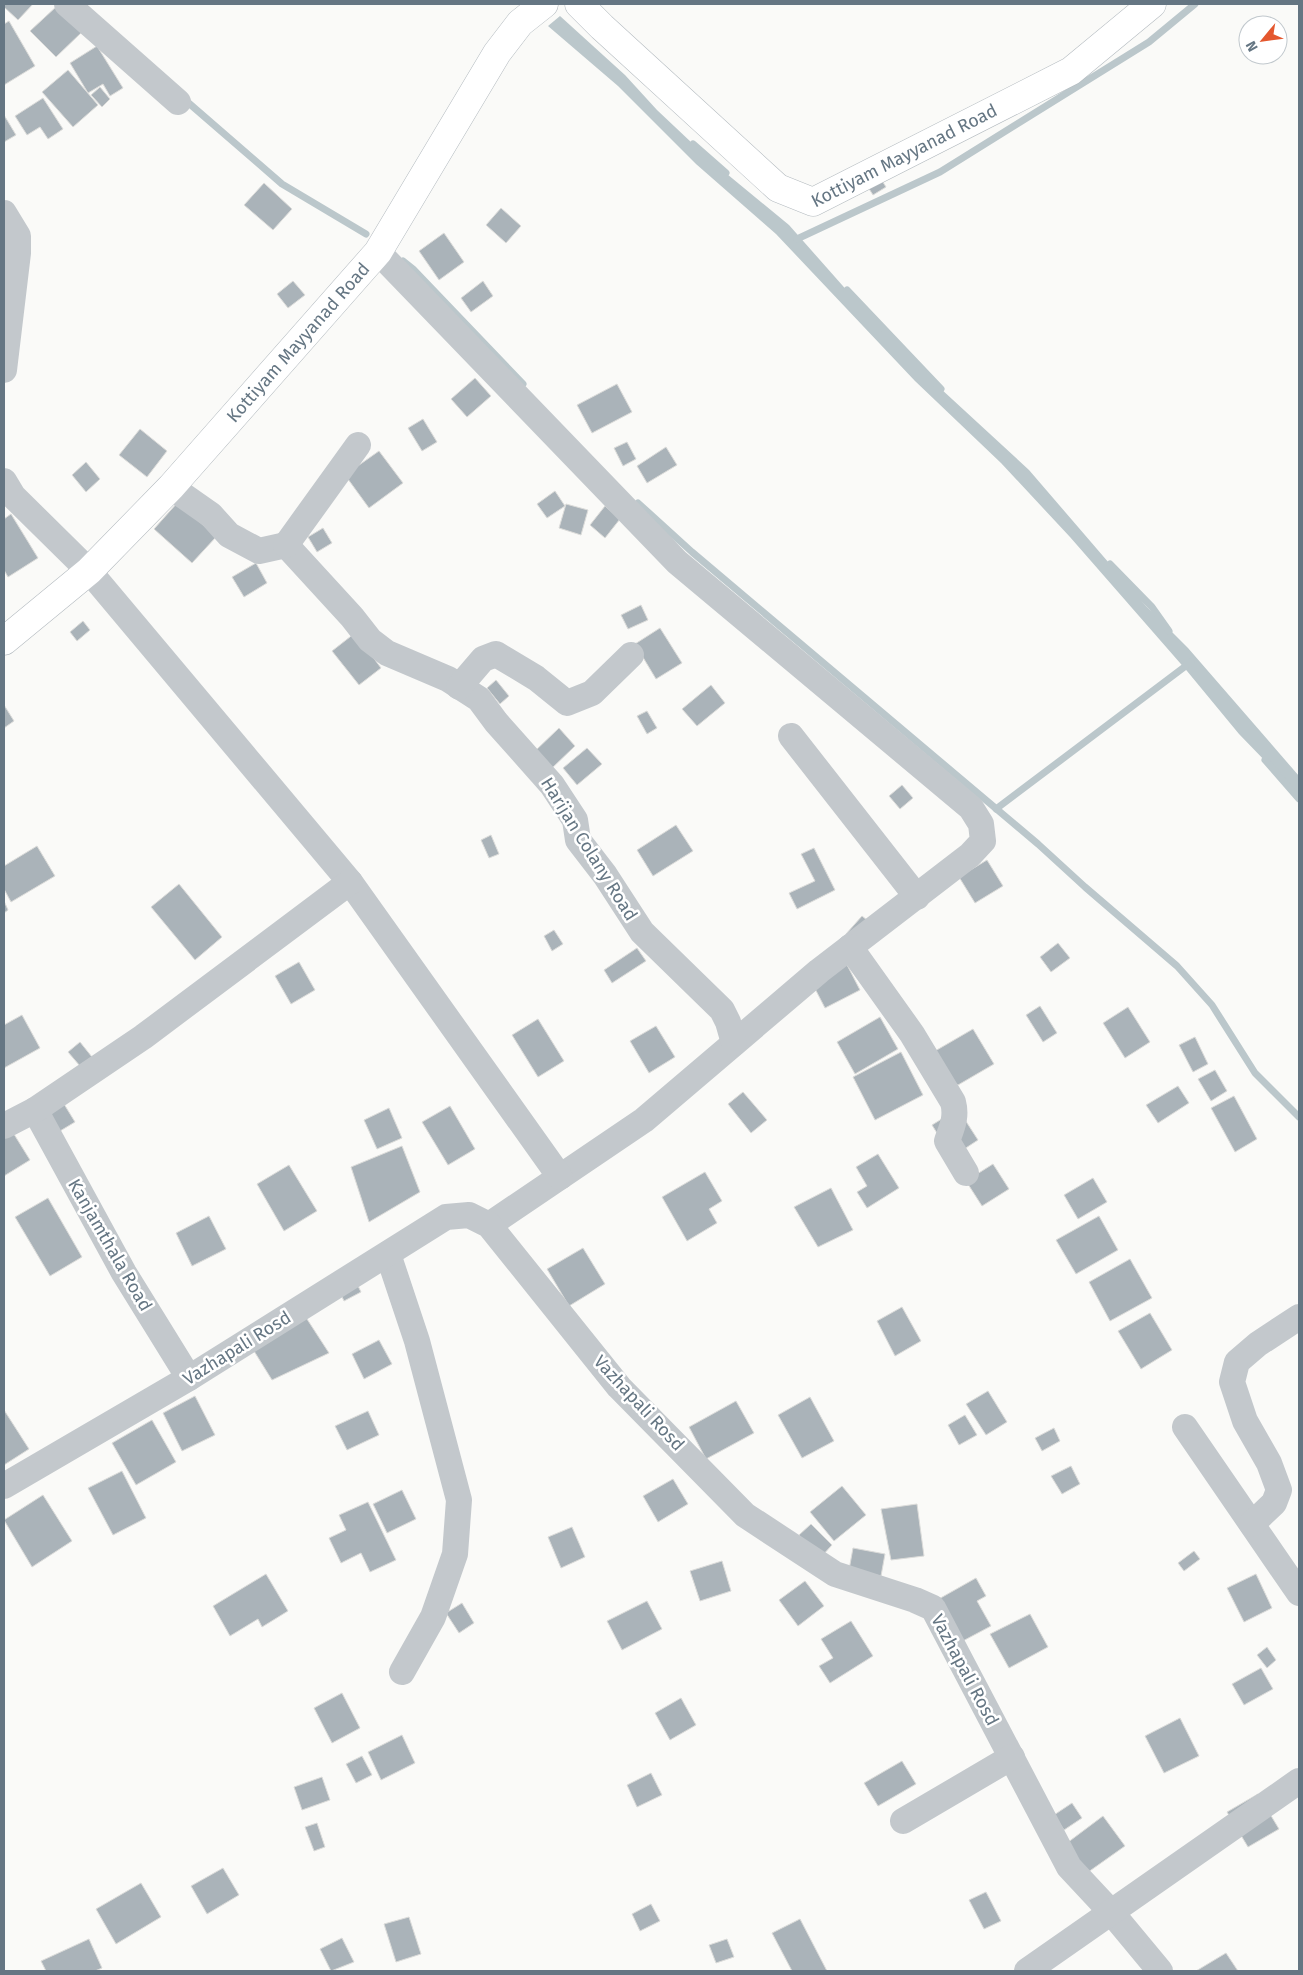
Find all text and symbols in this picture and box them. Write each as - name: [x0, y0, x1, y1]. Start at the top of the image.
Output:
- north arrow: [1238, 15, 1288, 65]
- text: N: [1242, 38, 1262, 54]
- street label: Kottiyam Mayyanad Road: [807, 99, 1001, 212]
- street label: Kottiyam Mayyanad Road: [222, 258, 374, 427]
- street label: Harijan Colany Road: [536, 773, 642, 925]
- street label: Kanjamthala Road: [63, 1175, 157, 1315]
- street label: Vazhapali Rosd: [179, 1306, 295, 1390]
- street label: Vazhapali Rosd: [589, 1351, 689, 1455]
- street label: Vazhapali Rosd: [926, 1611, 1004, 1729]

